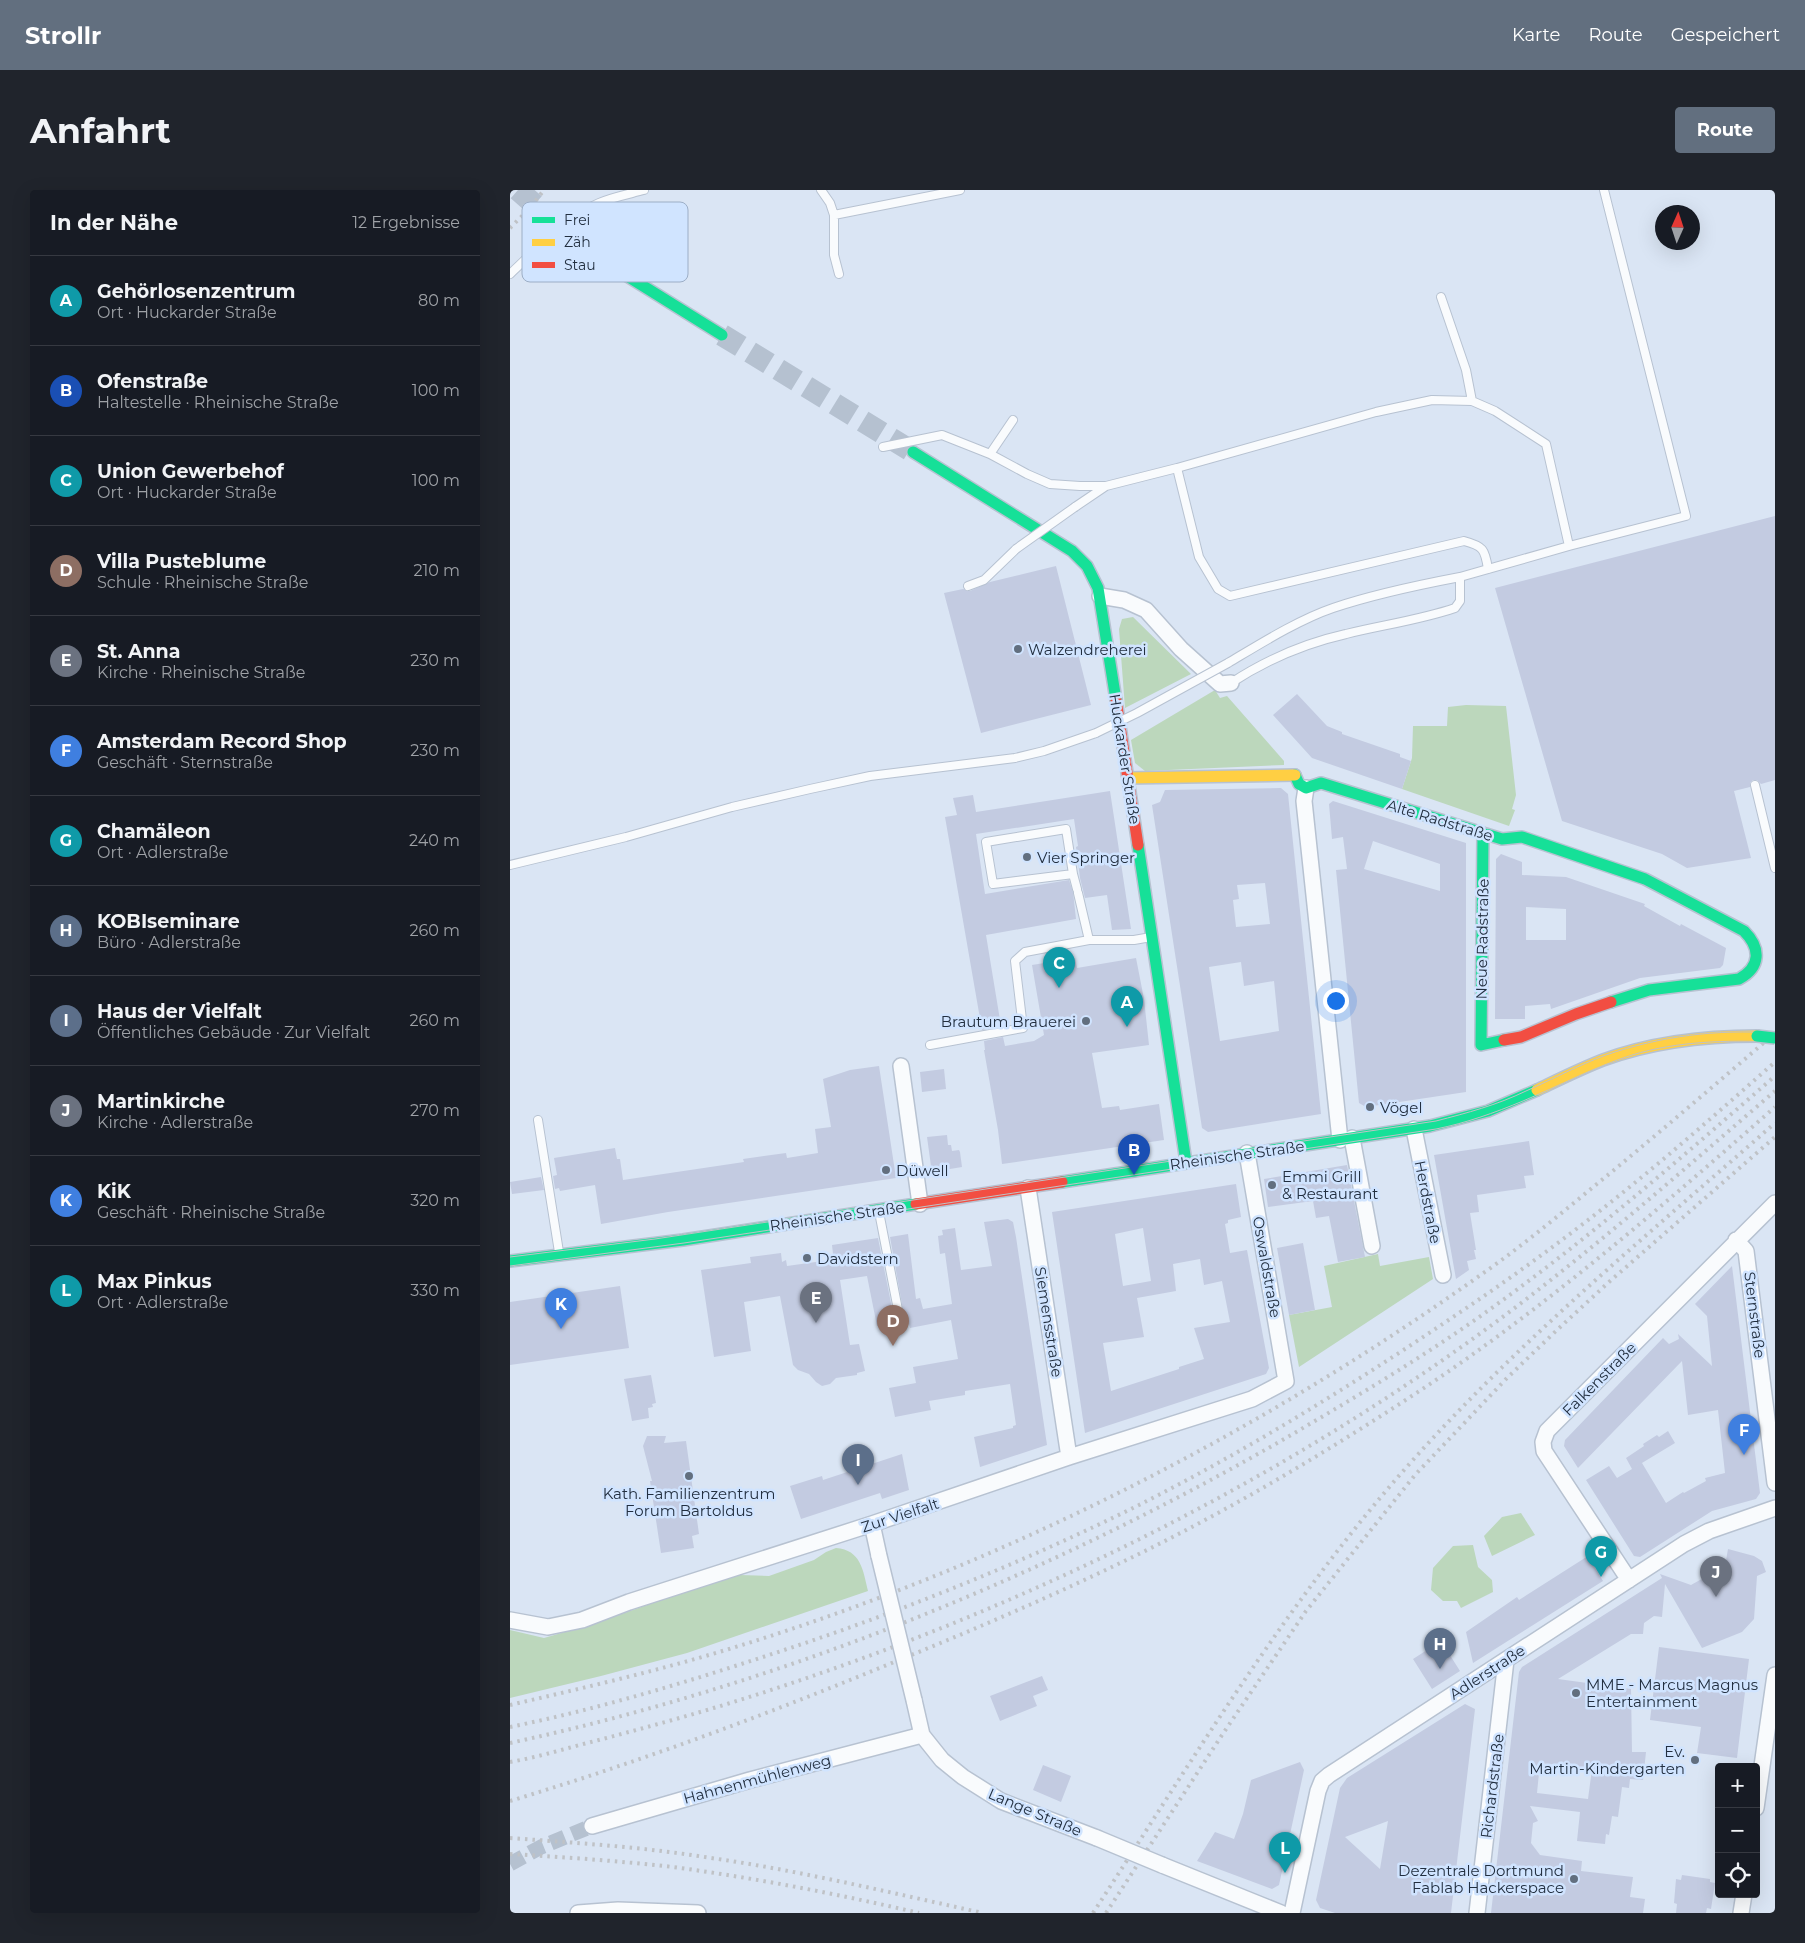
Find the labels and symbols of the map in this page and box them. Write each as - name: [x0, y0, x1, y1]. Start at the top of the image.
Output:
- legend: [522, 202, 688, 282]
- north arrow: [1655, 205, 1700, 250]
- text: Frei: [564, 211, 590, 229]
- text: Zäh: [564, 233, 591, 251]
- text: Stau: [564, 256, 596, 274]
- place label: Walzendreherei: [1028, 640, 1147, 659]
- marker: Walzendreherei: [1012, 643, 1024, 655]
- street label: Huckarder Straße: [1105, 692, 1145, 826]
- street label: Alte Radstraße: [1385, 795, 1495, 845]
- place label: Vier Springer: [1037, 848, 1135, 867]
- marker: Vier Springer: [1021, 851, 1033, 863]
- street label: Neue Radstraße: [1471, 878, 1493, 1000]
- pin: C: [1043, 947, 1075, 988]
- pin: A: [1111, 986, 1143, 1027]
- your location: [1323, 988, 1349, 1014]
- place label: Brautum Brauerei: [941, 1012, 1076, 1031]
- marker: Brautum Brauerei: [1080, 1015, 1092, 1027]
- place label: Vögel: [1380, 1098, 1422, 1117]
- marker: Vögel: [1364, 1101, 1376, 1113]
- pin: B: [1118, 1134, 1150, 1175]
- street label: Rheinische Straße: [1168, 1136, 1306, 1174]
- street label: Herdstraße: [1411, 1159, 1445, 1245]
- place label: Düwell: [896, 1161, 949, 1180]
- marker: Düwell: [880, 1164, 892, 1176]
- place label: Emmi Grill & Restaurant: [1282, 1167, 1378, 1203]
- marker: Emmi Grill & Restaurant: [1266, 1179, 1278, 1191]
- street label: Rheinische Straße: [768, 1197, 906, 1235]
- street label: Oswaldstraße: [1249, 1215, 1285, 1319]
- place label: Davidstern: [817, 1249, 899, 1268]
- marker: Davidstern: [801, 1252, 813, 1264]
- street label: Siemensstraße: [1031, 1265, 1067, 1379]
- street label: Sternstraße: [1740, 1271, 1770, 1359]
- pin: E: [800, 1282, 832, 1323]
- pin: K: [545, 1288, 577, 1329]
- pin: D: [877, 1305, 909, 1346]
- street label: Falkenstraße: [1558, 1338, 1640, 1420]
- pin: F: [1728, 1414, 1760, 1455]
- pin: I: [842, 1444, 874, 1485]
- marker: Kath. Familienzentrum Forum Bartoldus: [683, 1470, 695, 1482]
- place label: Kath. Familienzentrum Forum Bartoldus: [603, 1484, 775, 1520]
- street label: Zur Vielfalt: [859, 1493, 941, 1537]
- pin: G: [1585, 1536, 1617, 1577]
- pin: J: [1700, 1556, 1732, 1597]
- pin: H: [1424, 1628, 1456, 1669]
- street label: Adlerstraße: [1445, 1640, 1529, 1704]
- place label: MME - Marcus Magnus Entertainment: [1586, 1675, 1758, 1711]
- marker: MME - Marcus Magnus Entertainment: [1570, 1687, 1582, 1699]
- street label: Richardstraße: [1476, 1733, 1508, 1839]
- place label: Ev. Martin-Kindergarten: [1529, 1742, 1685, 1778]
- street label: Hahnenmühlenweg: [681, 1750, 833, 1808]
- marker: Ev. Martin-Kindergarten: [1689, 1754, 1701, 1766]
- street label: Lange Straße: [985, 1784, 1085, 1840]
- pin: L: [1269, 1832, 1301, 1873]
- place label: Dezentrale Dortmund Fablab Hackerspace: [1398, 1861, 1564, 1897]
- marker: Dezentrale Dortmund Fablab Hackerspace: [1568, 1873, 1580, 1885]

